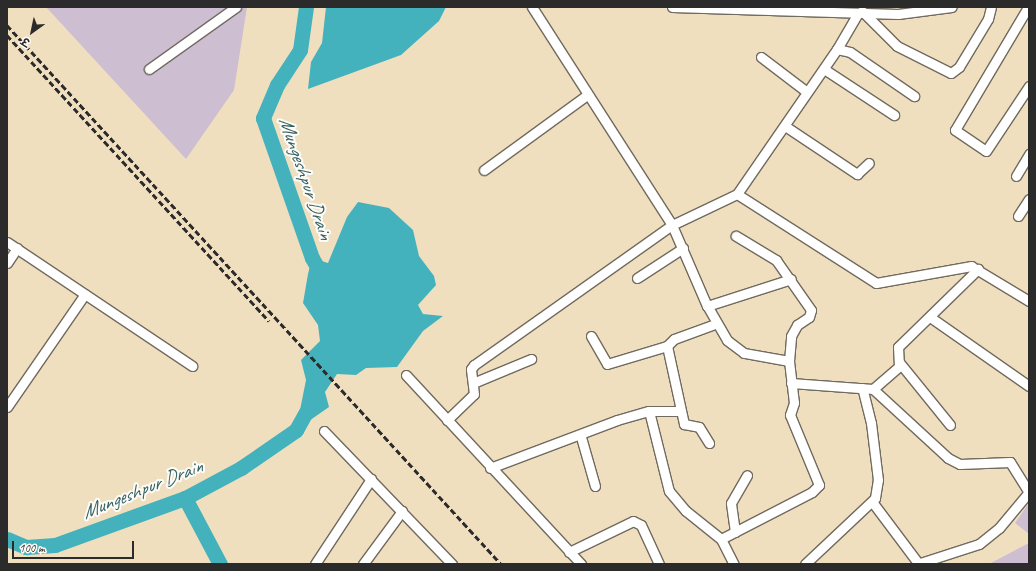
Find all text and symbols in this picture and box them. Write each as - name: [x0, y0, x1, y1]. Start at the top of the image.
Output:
- north arrow: [12, 12, 52, 52]
- text: उ: [19, 34, 32, 50]
- water label: Mungeshpur Drain: [274, 114, 338, 242]
- water label: Mungeshpur Drain: [78, 454, 206, 524]
- scale bar: [14, 533, 136, 559]
- text: 100 m: [19, 540, 45, 556]

